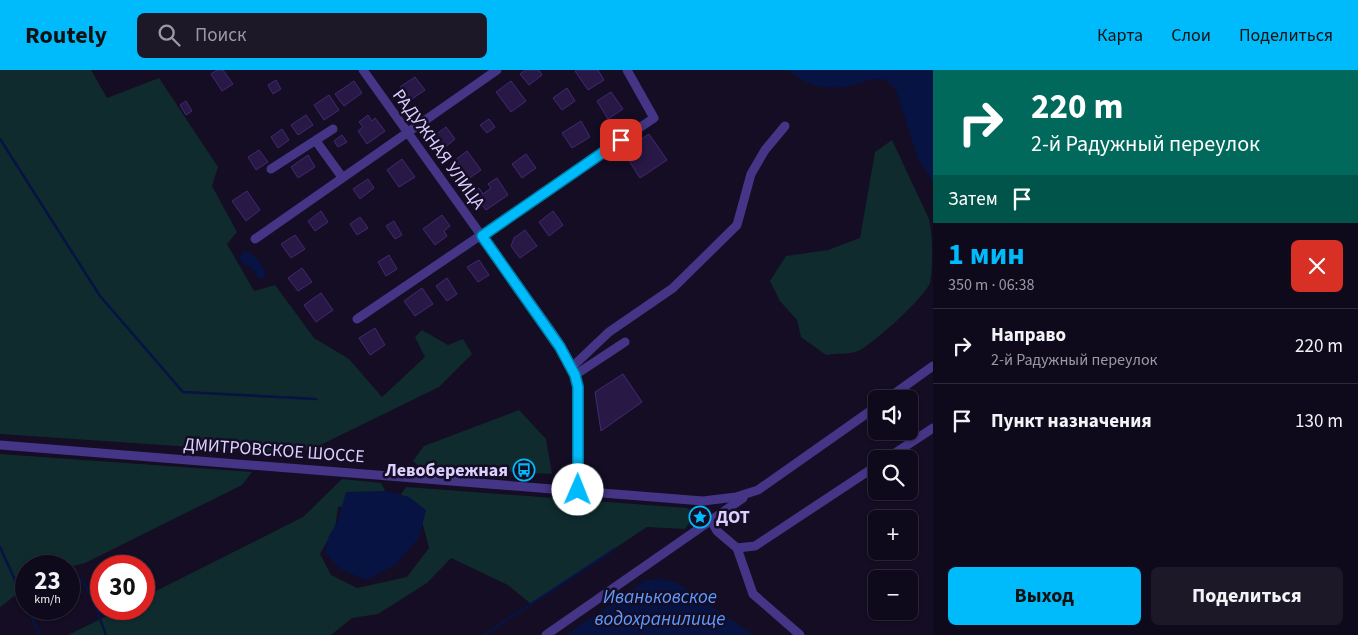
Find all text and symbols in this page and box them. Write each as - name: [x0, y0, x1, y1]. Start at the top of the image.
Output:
- search box: [137, 13, 487, 58]
- text: Routely: [25, 18, 107, 53]
- icon: search: [155, 21, 183, 49]
- text: Поиск: [195, 22, 246, 49]
- text: Карта: [1097, 23, 1143, 48]
- text: Слои: [1171, 23, 1211, 48]
- text: Поделиться: [1239, 23, 1333, 48]
- text: 220 m: [1031, 82, 1123, 132]
- street label: РАДУЖНАЯ УЛИЦА: [386, 84, 491, 215]
- icon: right: [948, 90, 1013, 155]
- pin: [600, 119, 642, 161]
- icon: arrive: [607, 126, 635, 154]
- text: 2-й Радужный переулок: [1031, 128, 1260, 160]
- icon: arrive: [1008, 185, 1036, 213]
- text: Затем: [948, 186, 998, 213]
- text: 1 мин: [948, 233, 1025, 276]
- button: close: [1291, 240, 1343, 292]
- text: 350 m · 06:38: [948, 274, 1035, 296]
- text: Направо: [991, 322, 1066, 349]
- icon: right: [948, 332, 976, 360]
- text: 220 m: [1295, 333, 1343, 360]
- text: 2-й Радужный переулок: [991, 349, 1158, 371]
- map controls: [868, 390, 918, 620]
- button: sound: [868, 390, 918, 440]
- icon: arrive: [948, 407, 976, 435]
- text: Пункт назначения: [991, 408, 1152, 435]
- text: 130 m: [1295, 408, 1343, 435]
- street label: ДМИТРОВСКОЕ ШОССЕ: [183, 432, 365, 469]
- button: search: [868, 450, 918, 500]
- place label: Левобережная: [384, 458, 508, 483]
- bus stop icon: Левобережная: [512, 458, 536, 482]
- position arrow: [551, 463, 603, 515]
- place icon: ДОТ: [688, 505, 712, 529]
- place label: ДОТ: [716, 505, 750, 530]
- button: +: [868, 510, 918, 560]
- speed limit sign: 30: [90, 555, 155, 620]
- text: 23: [34, 563, 61, 599]
- button: Выход: [948, 567, 1141, 625]
- button: Поделиться: [1151, 567, 1343, 625]
- button: −: [868, 570, 918, 620]
- water label: Иваньковское водохранилище: [594, 584, 726, 633]
- text: km/h: [34, 591, 61, 608]

